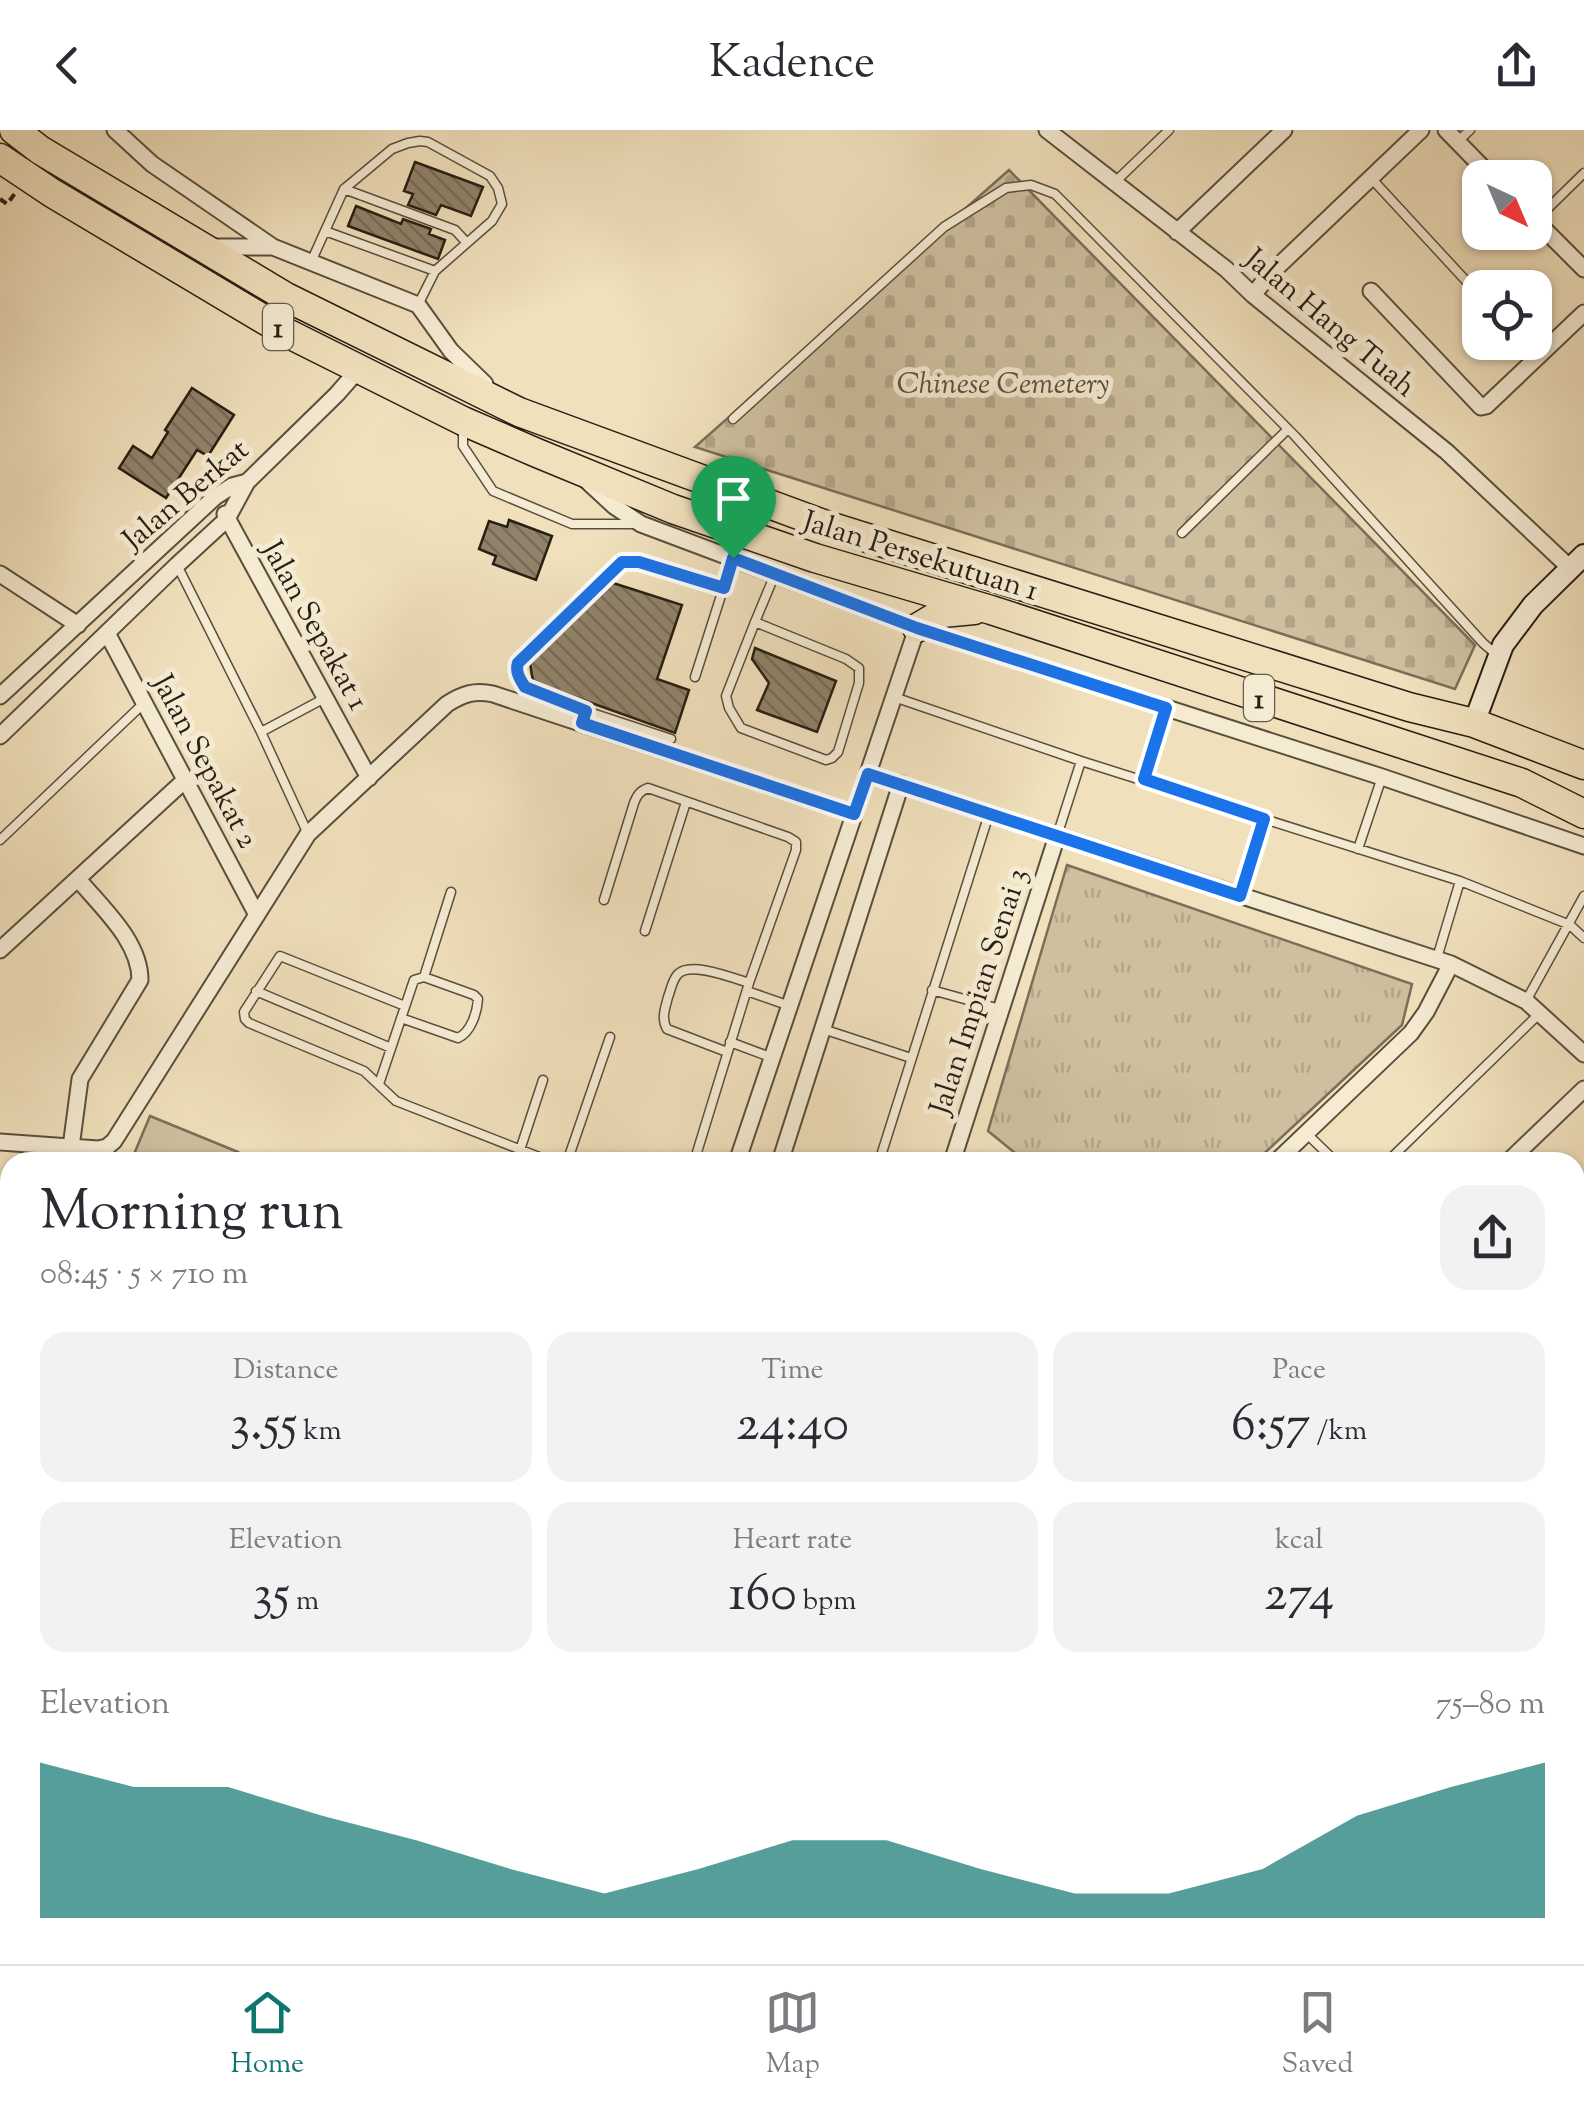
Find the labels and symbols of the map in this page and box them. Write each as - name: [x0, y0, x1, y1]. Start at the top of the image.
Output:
- north arrow: [1462, 160, 1552, 250]
- street label: Jalan Hang Tuah: [1233, 238, 1425, 409]
- road number: 1: [263, 304, 293, 350]
- park label: Chinese Cemetery: [897, 364, 1109, 407]
- street label: Jalan Berkat: [113, 430, 259, 563]
- pin: [691, 456, 776, 559]
- street label: Jalan Persekutuan 1: [795, 501, 1043, 614]
- street label: Jalan Sepakat 1: [249, 532, 378, 719]
- street label: Jalan Sepakat 2: [139, 666, 268, 857]
- road number: 1: [1244, 675, 1274, 721]
- street label: Jalan Impian Senai 3: [920, 863, 1041, 1122]

